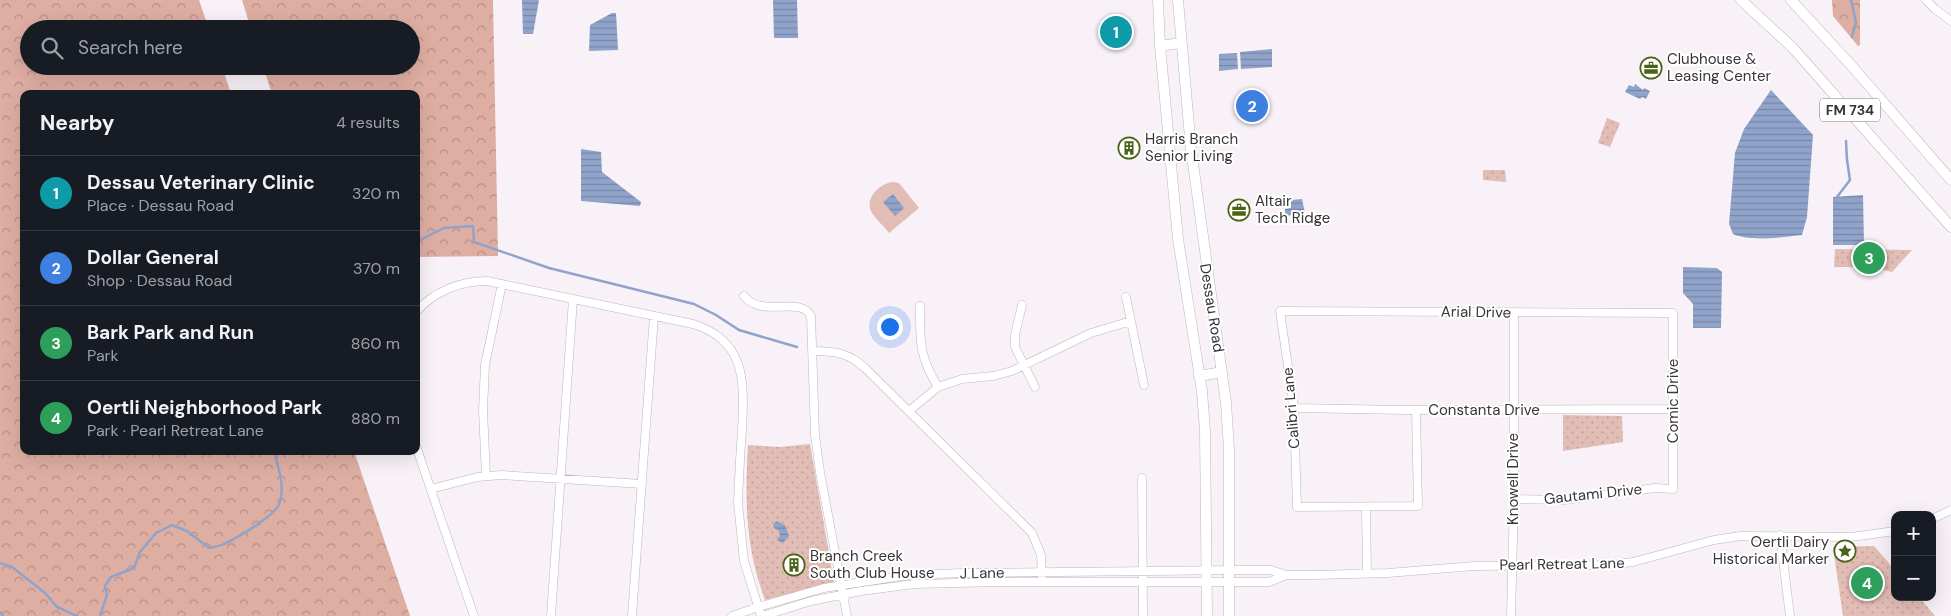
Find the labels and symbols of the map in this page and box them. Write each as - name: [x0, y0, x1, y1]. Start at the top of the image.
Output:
- pin: 1: [1100, 13, 1132, 51]
- place label: Clubhouse & Leasing Center: [1667, 49, 1771, 86]
- office icon: Clubhouse & Leasing Center: [1639, 56, 1663, 80]
- pin: 2: [1236, 87, 1268, 125]
- road number: FM 734: [1820, 98, 1880, 122]
- place label: Harris Branch Senior Living: [1145, 129, 1238, 166]
- building icon: Harris Branch Senior Living: [1117, 136, 1141, 160]
- place label: Altair Tech Ridge: [1255, 191, 1330, 228]
- office icon: Altair Tech Ridge: [1227, 198, 1251, 222]
- pin: 3: [1853, 239, 1885, 277]
- street label: Dessau Road: [1195, 262, 1229, 354]
- street label: Arial Drive: [1441, 301, 1511, 323]
- your location: [877, 314, 903, 340]
- street label: Comic Drive: [1663, 359, 1683, 443]
- street label: Calibri Lane: [1277, 366, 1305, 450]
- street label: Constanta Drive: [1428, 400, 1540, 420]
- street label: Knowell Drive: [1503, 433, 1523, 525]
- street label: Gautami Drive: [1543, 479, 1643, 509]
- place label: Oertli Dairy Historical Marker: [1713, 532, 1830, 569]
- place icon: Oertli Dairy Historical Marker: [1833, 539, 1857, 563]
- place label: Branch Creek South Club House: [810, 546, 935, 583]
- building icon: Branch Creek South Club House: [782, 553, 806, 577]
- street label: Pearl Retreat Lane: [1499, 553, 1625, 575]
- street label: J Lane: [959, 563, 1005, 583]
- pin: 4: [1851, 564, 1883, 602]

